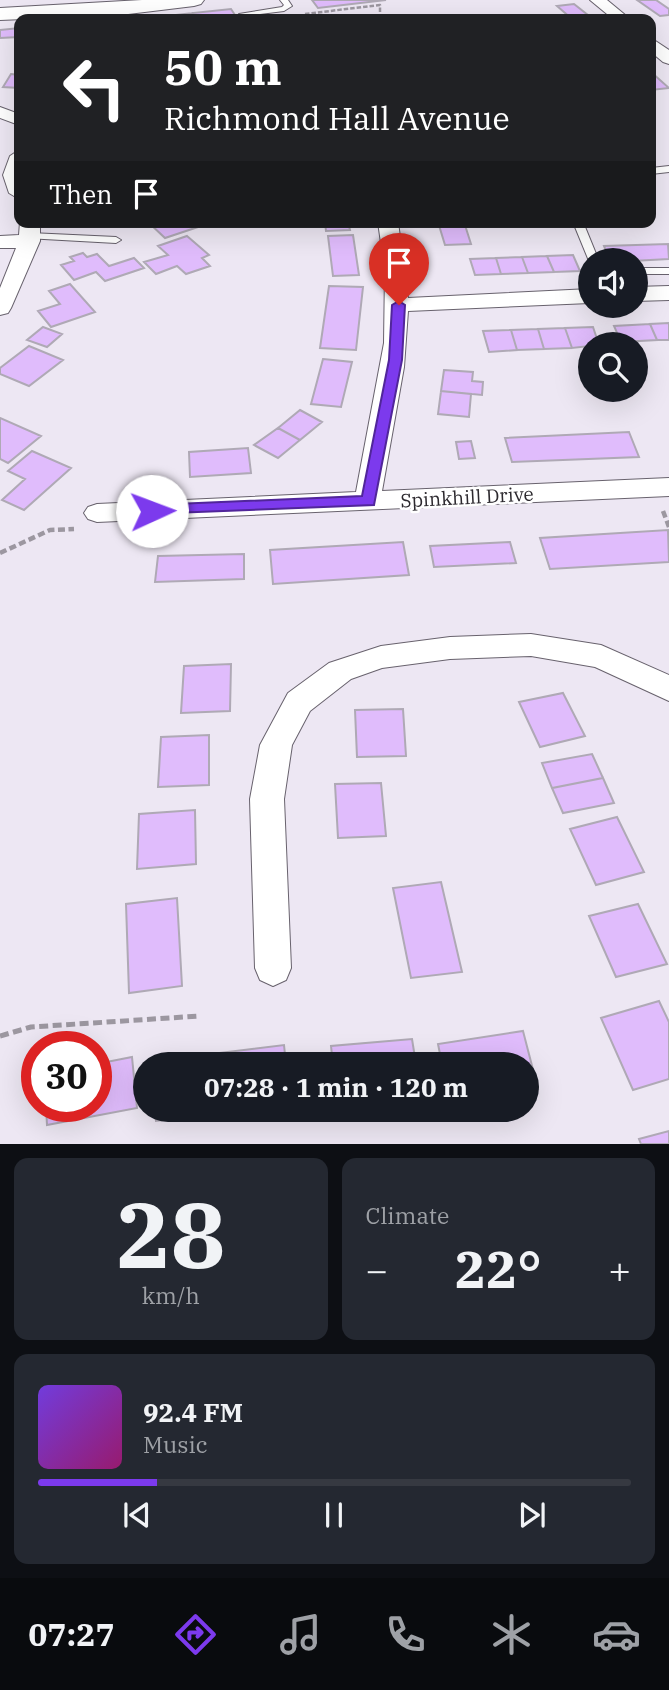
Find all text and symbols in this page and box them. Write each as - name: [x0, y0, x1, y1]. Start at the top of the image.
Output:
- text: 50 m: [164, 35, 282, 98]
- icon: left: [49, 42, 140, 133]
- text: Richmond Hall Avenue: [164, 97, 510, 139]
- icon: arrive: [127, 175, 165, 213]
- text: Then: [49, 177, 113, 211]
- pin: [369, 233, 429, 305]
- icon: arrive: [380, 244, 418, 282]
- map controls: [578, 248, 648, 402]
- button: sound: [578, 248, 648, 318]
- button: search: [578, 332, 648, 402]
- position arrow: [115, 474, 189, 548]
- street label: Spinkhill Drive: [400, 482, 534, 512]
- speed limit sign: 30: [21, 1031, 112, 1122]
- text: 07:28 · 1 min · 120 m: [204, 1070, 468, 1104]
- text: 28: [116, 1175, 225, 1293]
- text: Climate: [366, 1200, 449, 1230]
- text: 22°: [455, 1235, 542, 1302]
- text: −: [366, 1245, 388, 1294]
- text: +: [608, 1245, 631, 1294]
- text: km/h: [142, 1280, 200, 1310]
- text: 92.4 FM: [143, 1395, 243, 1429]
- text: Music: [143, 1429, 208, 1459]
- icon: previous: [118, 1496, 156, 1534]
- icon: pause: [315, 1496, 353, 1534]
- icon: next: [513, 1496, 551, 1534]
- icon: directions: [171, 1610, 220, 1659]
- icon: music: [276, 1610, 325, 1659]
- icon: phone: [381, 1610, 430, 1659]
- icon: climate: [487, 1610, 536, 1659]
- icon: car: [592, 1610, 641, 1659]
- text: 07:27: [28, 1613, 115, 1655]

